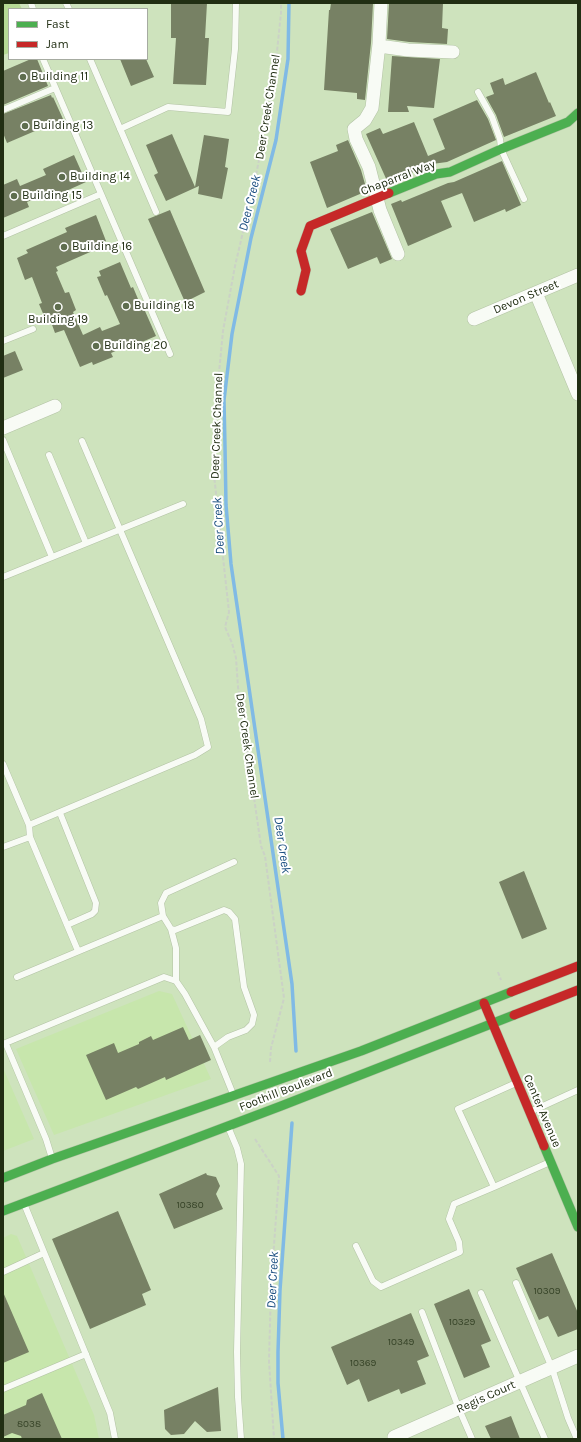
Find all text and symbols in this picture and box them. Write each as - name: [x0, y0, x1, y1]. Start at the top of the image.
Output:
- legend: [8, 8, 148, 60]
- text: Fast: [46, 17, 69, 31]
- text: Jam: [46, 37, 69, 51]
- street label: Deer Creek Channel: [253, 53, 283, 161]
- place label: Building 11: [31, 70, 88, 84]
- marker: Building 11: [18, 72, 28, 82]
- place label: Building 13: [33, 119, 93, 133]
- marker: Building 13: [20, 121, 30, 131]
- street label: Chaparral Way: [359, 157, 437, 199]
- place label: Building 14: [70, 170, 130, 184]
- marker: Building 14: [57, 172, 67, 182]
- water label: Deer Creek: [236, 173, 264, 233]
- place label: Building 15: [22, 189, 82, 203]
- marker: Building 15: [9, 191, 19, 201]
- place label: Building 16: [72, 240, 132, 254]
- marker: Building 16: [59, 242, 69, 252]
- street label: Devon Street: [491, 277, 561, 317]
- place label: Building 18: [134, 299, 195, 313]
- marker: Building 18: [121, 301, 131, 311]
- marker: Building 19: [53, 302, 63, 312]
- place label: Building 19: [28, 313, 88, 327]
- place label: Building 20: [104, 339, 167, 353]
- marker: Building 20: [91, 341, 101, 351]
- street label: Deer Creek Channel: [208, 373, 226, 479]
- water label: Deer Creek: [210, 497, 228, 555]
- street label: Deer Creek Channel: [232, 692, 262, 800]
- water label: Deer Creek: [270, 816, 294, 874]
- street label: Foothill Boulevard: [237, 1066, 335, 1114]
- street label: Center Avenue: [520, 1072, 564, 1150]
- house number: 10380: [176, 1199, 204, 1211]
- water label: Deer Creek: [264, 1251, 282, 1309]
- house number: 10309: [534, 1285, 560, 1297]
- house number: 10329: [449, 1316, 475, 1328]
- house number: 10349: [388, 1336, 414, 1348]
- house number: 10369: [350, 1357, 376, 1369]
- street label: Regis Court: [454, 1378, 518, 1416]
- house number: 8038: [17, 1418, 41, 1430]

